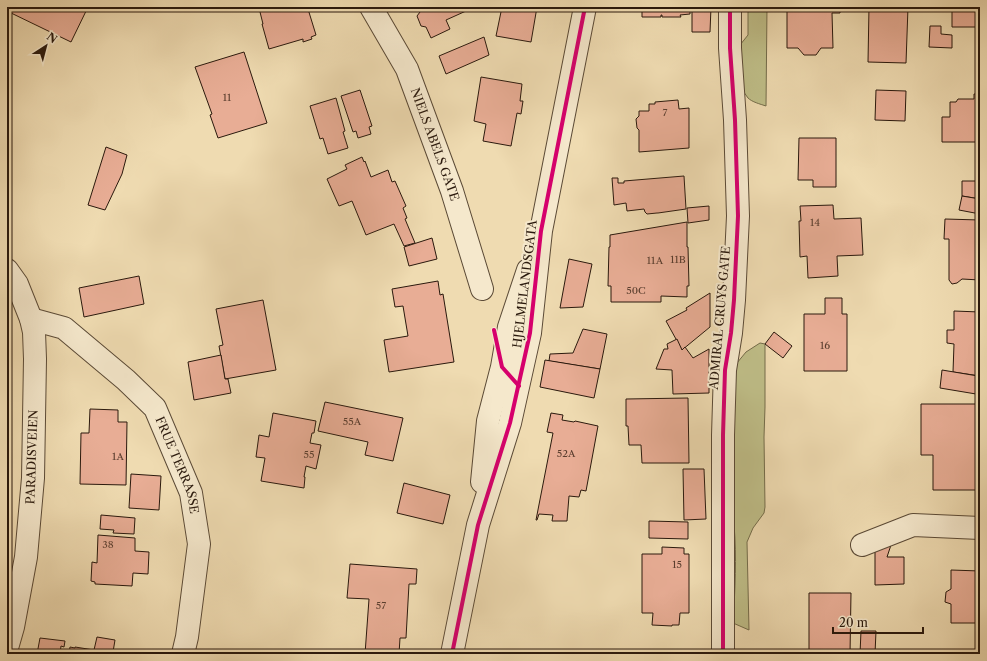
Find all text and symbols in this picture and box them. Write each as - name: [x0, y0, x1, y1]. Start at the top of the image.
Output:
- north arrow: [26, 26, 66, 66]
- text: N: [44, 29, 60, 47]
- street label: NIELS ABELS GATE: [408, 86, 463, 202]
- house number: 11: [223, 91, 232, 104]
- house number: 7: [663, 106, 668, 119]
- house number: 14: [810, 216, 820, 229]
- street label: HJELMELANDSGATA: [509, 218, 540, 349]
- street label: ADMIRAL CRUYS GATE: [706, 246, 733, 391]
- house number: 11B: [670, 253, 686, 266]
- house number: 11A: [647, 254, 664, 267]
- house number: 50C: [626, 284, 646, 297]
- house number: 16: [820, 339, 830, 352]
- street label: PARADISVEIEN: [22, 409, 41, 505]
- street label: FRUE TERRASSE: [152, 414, 202, 515]
- house number: 55A: [343, 415, 362, 428]
- house number: 52A: [557, 447, 576, 460]
- house number: 55: [304, 448, 314, 461]
- house number: 1A: [112, 450, 125, 463]
- house number: 38: [102, 538, 114, 551]
- house number: 15: [672, 558, 682, 571]
- house number: 57: [376, 599, 386, 612]
- scale bar: [833, 609, 923, 635]
- text: 20 m: [839, 615, 868, 630]

